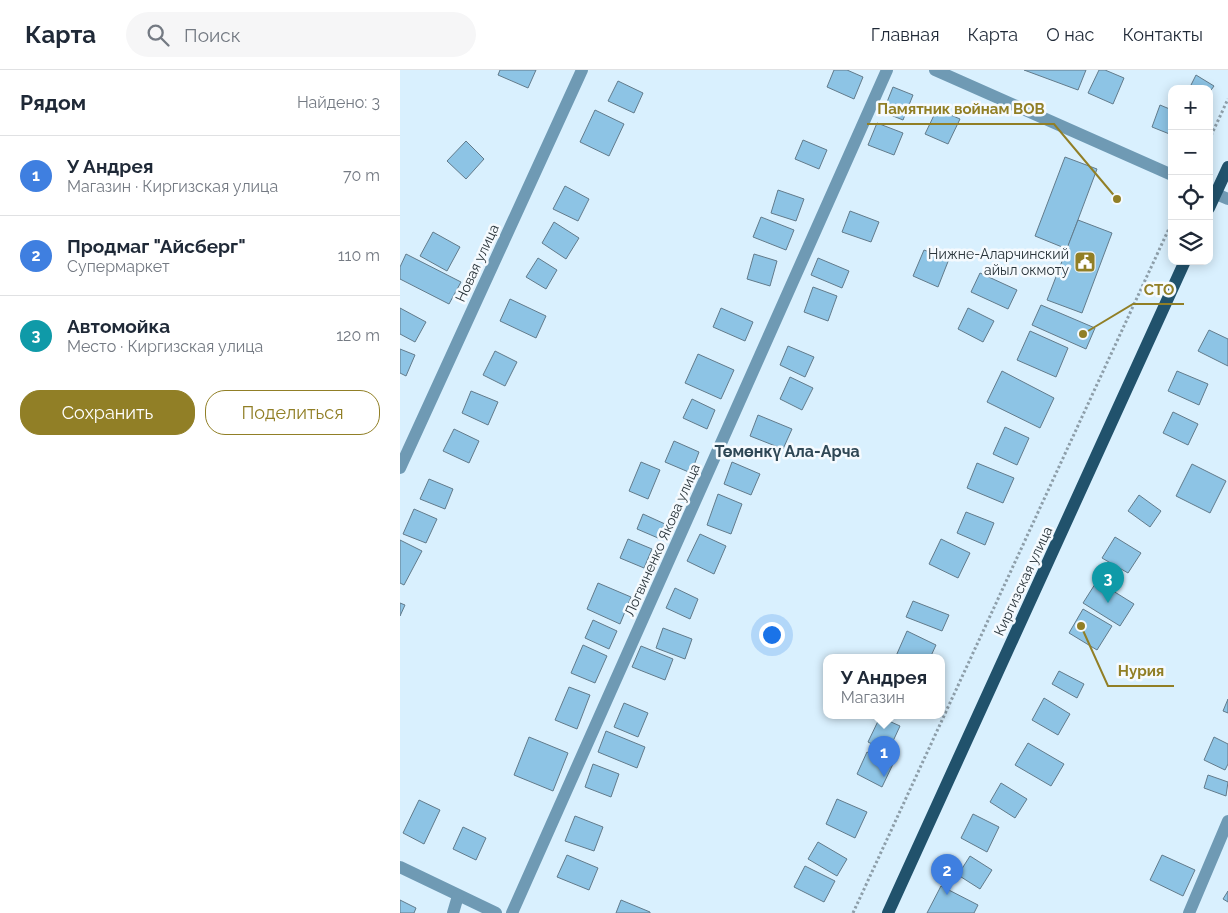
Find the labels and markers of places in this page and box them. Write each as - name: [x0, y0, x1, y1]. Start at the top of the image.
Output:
- callout: Памятник войнам ВОВ: [867, 94, 1054, 124]
- place label: Нижне-Аларчинский айыл окмоту: [928, 246, 1069, 278]
- public building icon: Нижне-Аларчинский айыл окмоту: [1073, 250, 1097, 274]
- callout: СТО: [1133, 274, 1184, 304]
- pin: 3: [1092, 562, 1124, 603]
- callout: Нурия: [1108, 656, 1174, 686]
- pin: 1: [868, 736, 900, 777]
- pin: 2: [931, 854, 963, 895]

